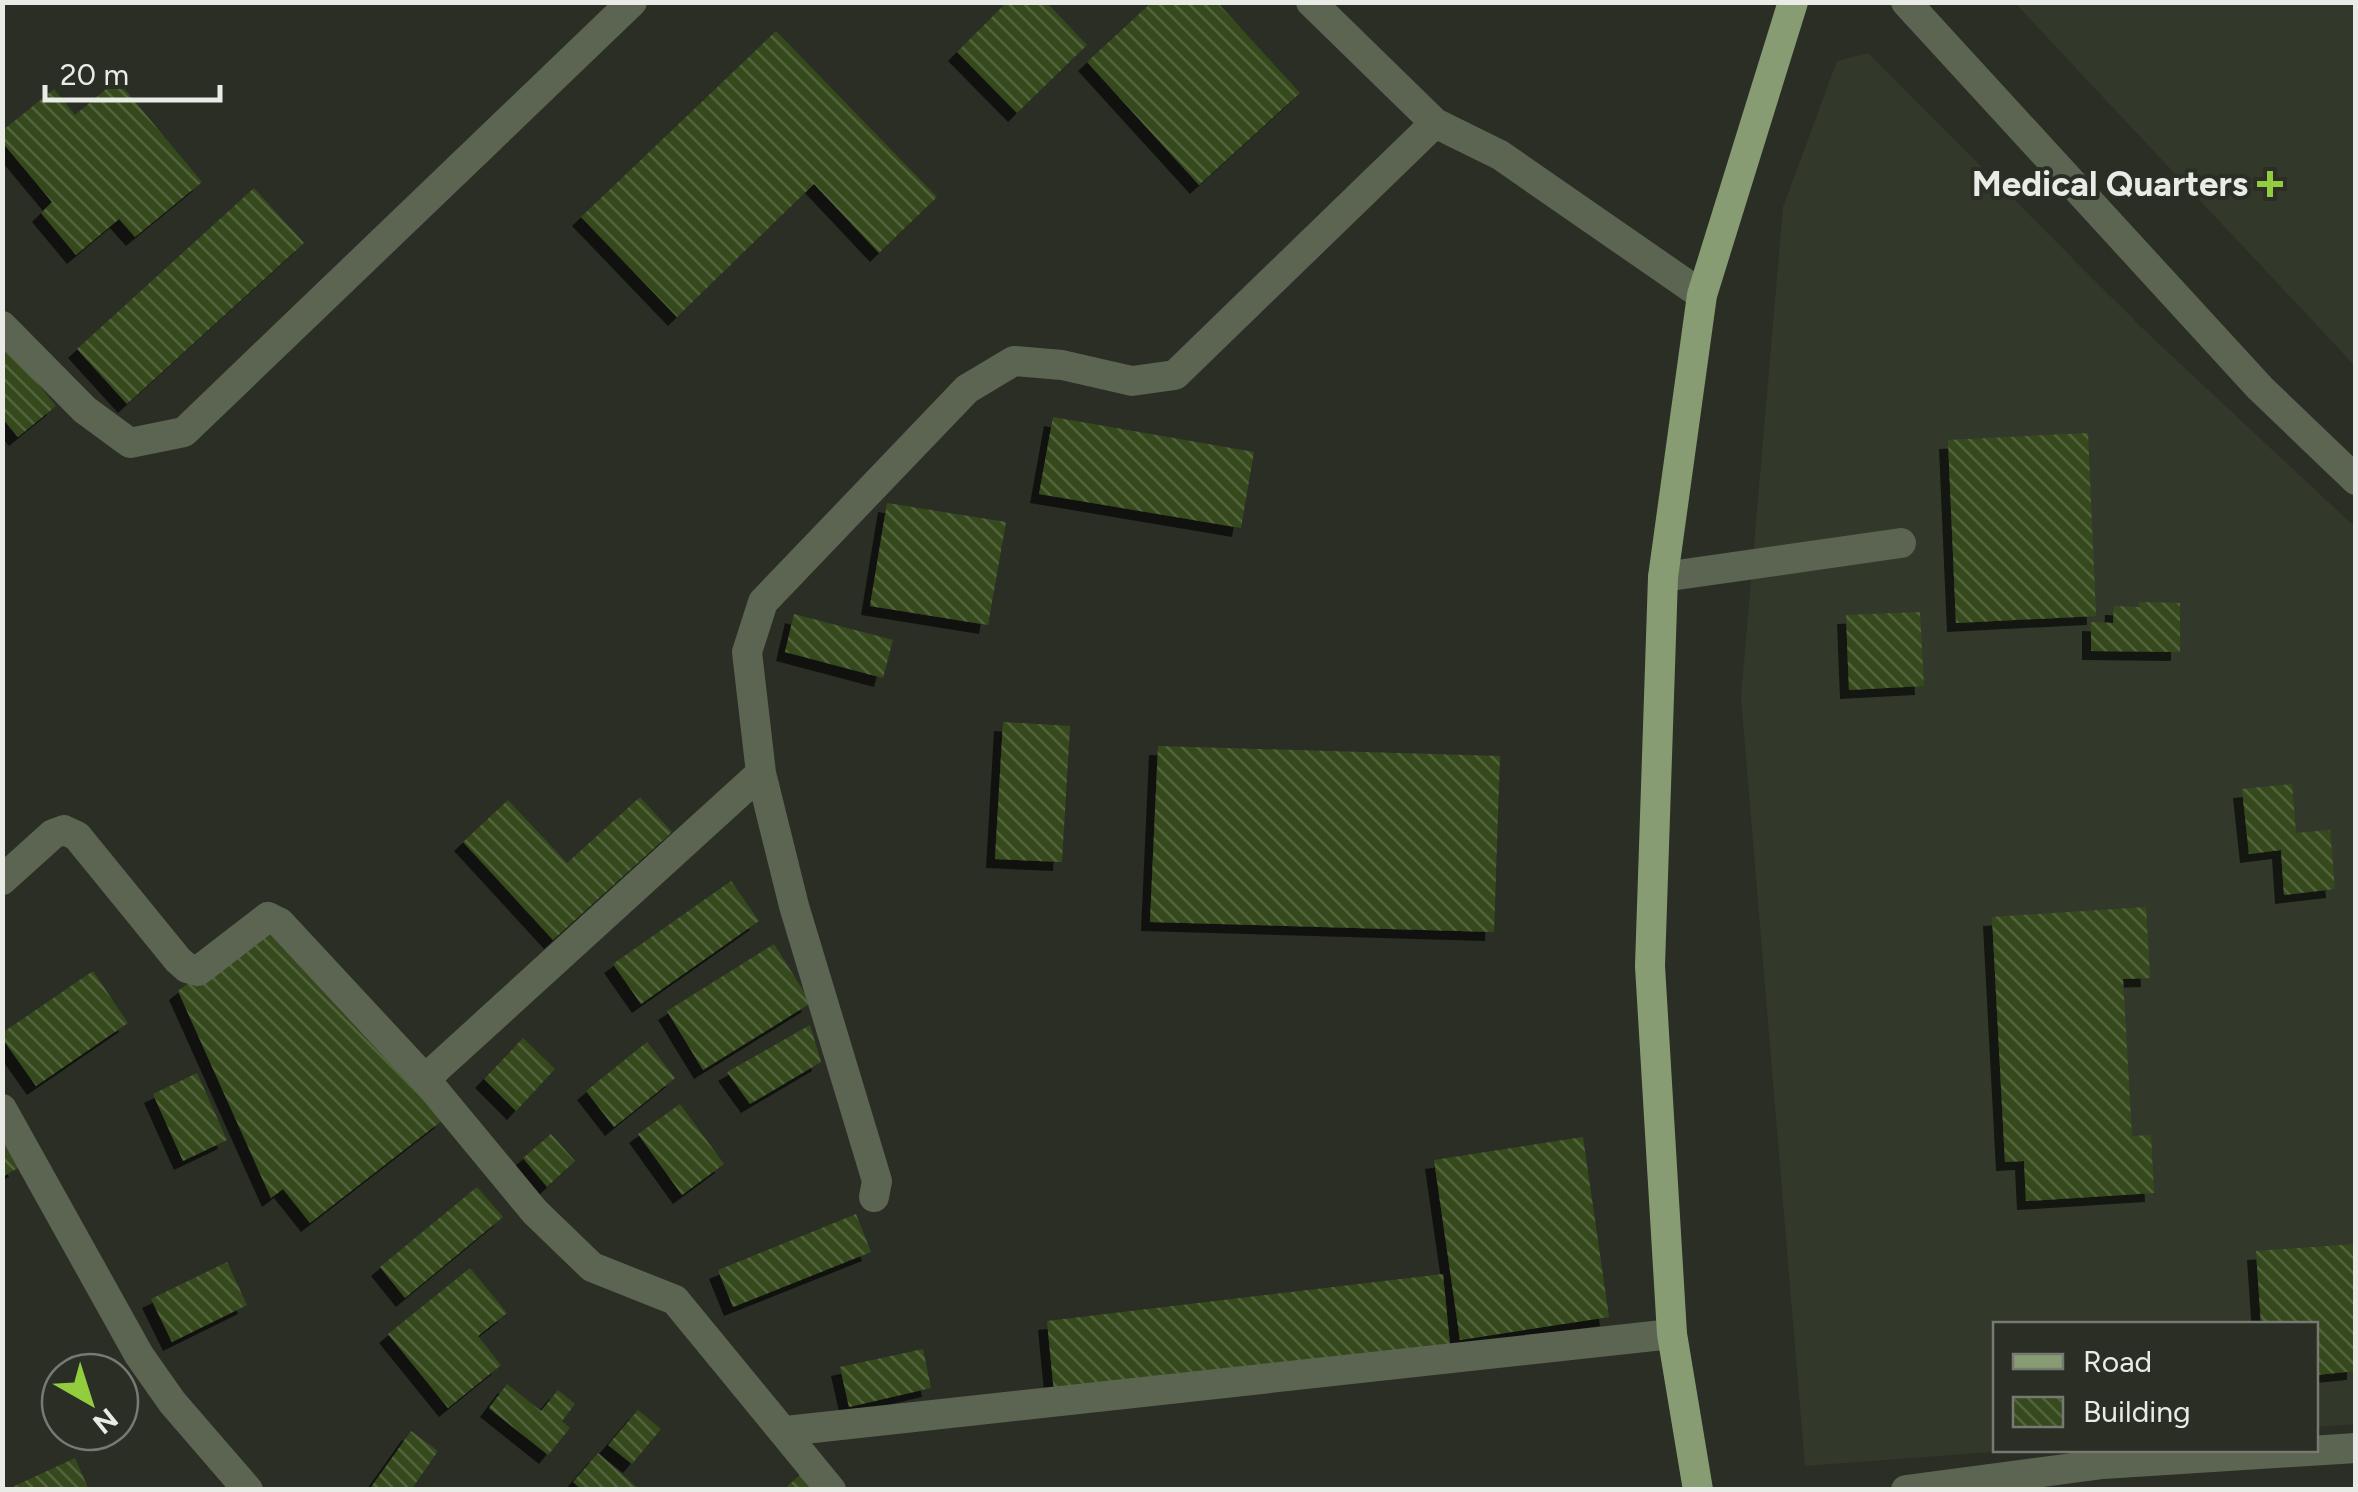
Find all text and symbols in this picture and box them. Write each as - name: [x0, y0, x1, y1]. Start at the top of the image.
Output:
- scale bar: [45, 40, 220, 102]
- text: 20 m: [60, 56, 129, 93]
- place label: Medical Quarters: [1972, 163, 2248, 205]
- marker: Medical Quarters: [2257, 171, 2283, 197]
- legend: [1993, 1322, 2318, 1452]
- text: Road: [2083, 1343, 2152, 1380]
- north arrow: [40, 1352, 140, 1452]
- text: Building: [2083, 1393, 2191, 1430]
- text: N: [87, 1401, 125, 1441]

